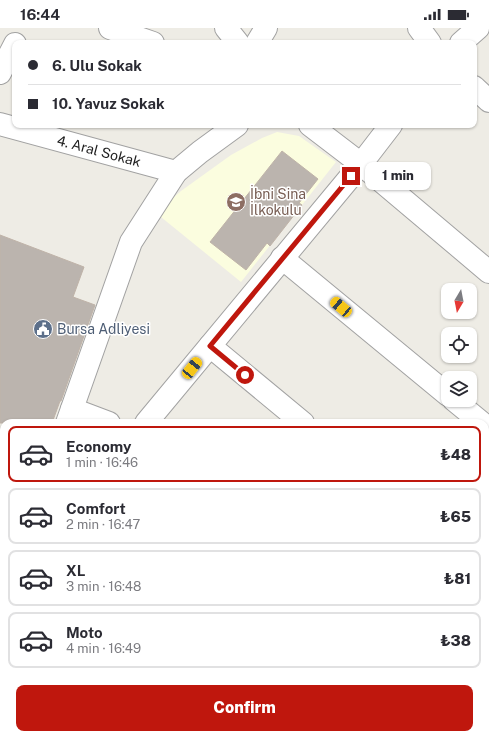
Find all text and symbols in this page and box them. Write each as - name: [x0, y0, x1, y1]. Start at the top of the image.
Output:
- text: 16:44: [20, 6, 60, 23]
- text: 6. Ulu Sokak: [52, 57, 142, 74]
- text: 10. Yavuz Sokak: [52, 95, 165, 112]
- street label: 4. Aral Sokak: [55, 132, 143, 170]
- callout: 1 min: [365, 162, 431, 190]
- route end: [342, 167, 360, 185]
- text: 1 min: [382, 168, 414, 183]
- place label: İbni Sina İlkokulu: [250, 184, 306, 218]
- school or university icon: İbni Sina İlkokulu: [225, 191, 247, 213]
- north arrow: [441, 283, 477, 319]
- map controls: [441, 283, 477, 407]
- car: [328, 295, 354, 319]
- public building icon: Bursa Adliyesi: [32, 318, 54, 340]
- place label: Bursa Adliyesi: [57, 321, 150, 337]
- button: locate: [441, 327, 477, 363]
- car: [180, 355, 204, 381]
- route start: [236, 366, 254, 384]
- button: layers: [441, 371, 477, 407]
- icon: car: [18, 436, 54, 472]
- text: Economy: [66, 438, 131, 455]
- text: ₺48: [440, 446, 471, 463]
- text: 1 min · 16:46: [66, 455, 138, 470]
- icon: car: [18, 498, 54, 534]
- text: Comfort: [66, 500, 126, 517]
- text: ₺65: [440, 508, 471, 525]
- text: 2 min · 16:47: [66, 517, 140, 532]
- icon: car: [18, 560, 54, 596]
- text: XL: [66, 562, 85, 579]
- text: ₺81: [444, 570, 471, 587]
- text: 3 min · 16:48: [66, 579, 141, 594]
- icon: car: [18, 622, 54, 658]
- text: Moto: [66, 624, 103, 641]
- text: ₺38: [440, 632, 471, 649]
- text: 4 min · 16:49: [66, 641, 141, 656]
- button: Confirm: [16, 685, 473, 731]

